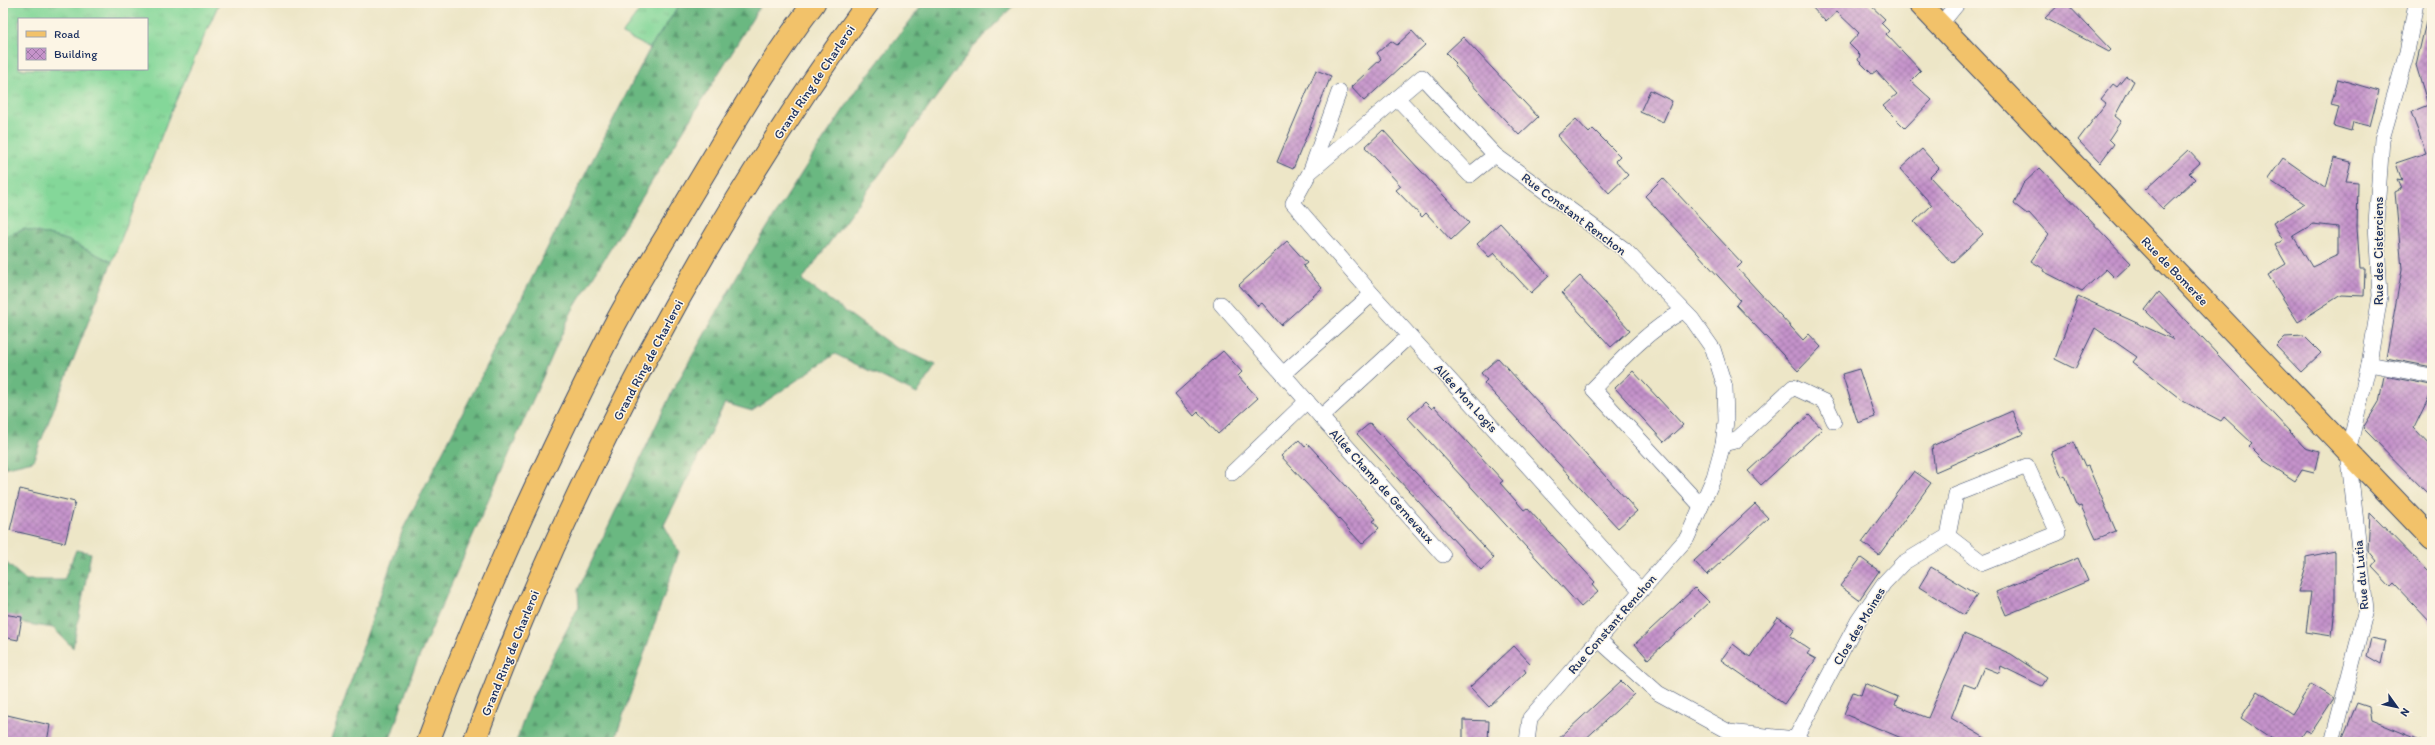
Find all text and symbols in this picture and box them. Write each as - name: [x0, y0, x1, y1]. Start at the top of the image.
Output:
- legend: [18, 18, 148, 70]
- street label: Grand Ring de Charleroi: [770, 22, 858, 142]
- text: Road: [54, 27, 80, 41]
- text: Building: [54, 47, 98, 61]
- street label: Rue Constant Renchon: [1519, 170, 1630, 259]
- street label: Rue des Cisterciens: [2371, 197, 2386, 305]
- street label: Rue de Bomerée: [2138, 233, 2212, 309]
- street label: Grand Ring de Charleroi: [610, 297, 686, 423]
- street label: Allée Mon Logis: [1431, 361, 1501, 436]
- street label: Allée Champ de Gernevaux: [1327, 426, 1438, 547]
- street label: Rue du Lutia: [2350, 539, 2372, 611]
- street label: Rue Constant Renchon: [1565, 571, 1660, 677]
- street label: Clos des Moines: [1830, 584, 1888, 668]
- street label: Grand Ring de Charleroi: [478, 588, 542, 718]
- north arrow: [2377, 687, 2417, 727]
- text: N: [2397, 706, 2412, 719]

